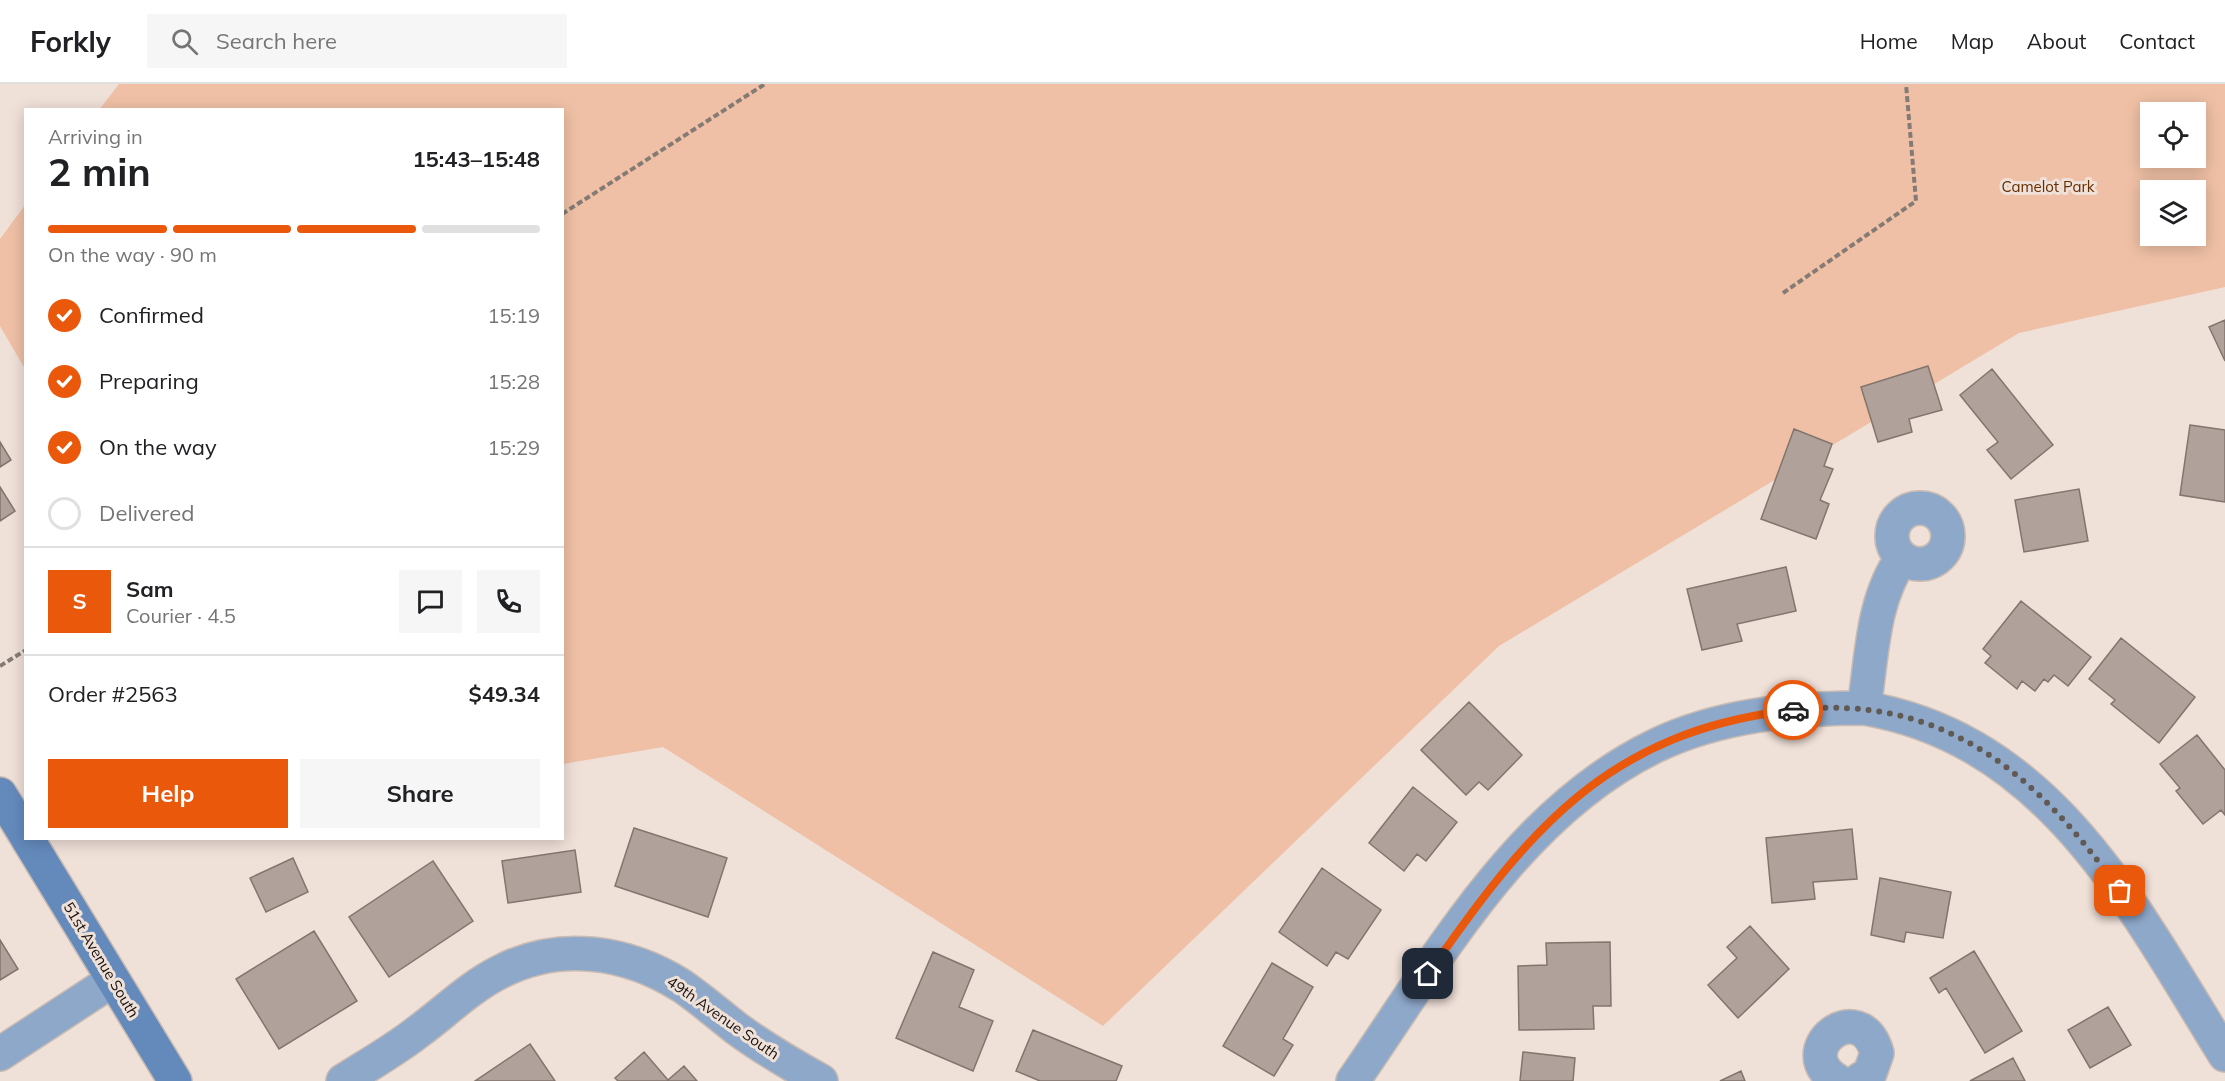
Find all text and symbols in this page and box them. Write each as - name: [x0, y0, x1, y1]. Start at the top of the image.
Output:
- search box: [147, 14, 567, 68]
- text: Forkly: [30, 24, 111, 59]
- icon: search: [168, 25, 201, 58]
- text: Search here: [216, 27, 337, 55]
- text: Home: [1860, 28, 1918, 54]
- text: Map: [1951, 28, 1994, 54]
- text: About: [2027, 28, 2086, 54]
- text: Contact: [2119, 28, 2195, 54]
- map controls: [2140, 102, 2206, 246]
- button: locate: [2140, 102, 2206, 168]
- text: Arriving in: [48, 124, 143, 149]
- text: 15:43–15:48: [412, 145, 540, 173]
- text: 2 min: [48, 147, 151, 196]
- park label: Camelot Park: [2001, 177, 2095, 196]
- button: layers: [2140, 180, 2206, 246]
- text: On the way · 90 m: [48, 242, 217, 267]
- icon: check: [48, 299, 81, 332]
- text: Confirmed: [99, 301, 204, 329]
- text: 15:19: [487, 303, 540, 328]
- icon: check: [48, 365, 81, 398]
- text: Preparing: [99, 367, 199, 395]
- text: 15:28: [487, 369, 540, 394]
- icon: check: [48, 431, 81, 464]
- text: On the way: [99, 433, 217, 461]
- text: 15:29: [487, 435, 540, 460]
- text: Delivered: [99, 499, 194, 527]
- button: chat: [399, 570, 462, 633]
- button: phone: [477, 570, 540, 633]
- text: Sam: [126, 575, 174, 603]
- text: S: [72, 587, 87, 615]
- text: Courier · 4.5: [126, 603, 236, 628]
- text: Order #2563: [48, 680, 178, 708]
- text: $49.34: [469, 680, 540, 708]
- courier: [1763, 680, 1823, 740]
- icon: car: [1777, 694, 1810, 727]
- button: Help: [48, 759, 288, 828]
- button: Share: [300, 759, 540, 828]
- pin: [2094, 865, 2145, 916]
- icon: bag: [2103, 874, 2136, 907]
- street label: 51st Avenue South: [59, 899, 143, 1021]
- pin: [1402, 948, 1453, 999]
- icon: home: [1411, 957, 1444, 990]
- street label: 49th Avenue South: [663, 972, 783, 1063]

